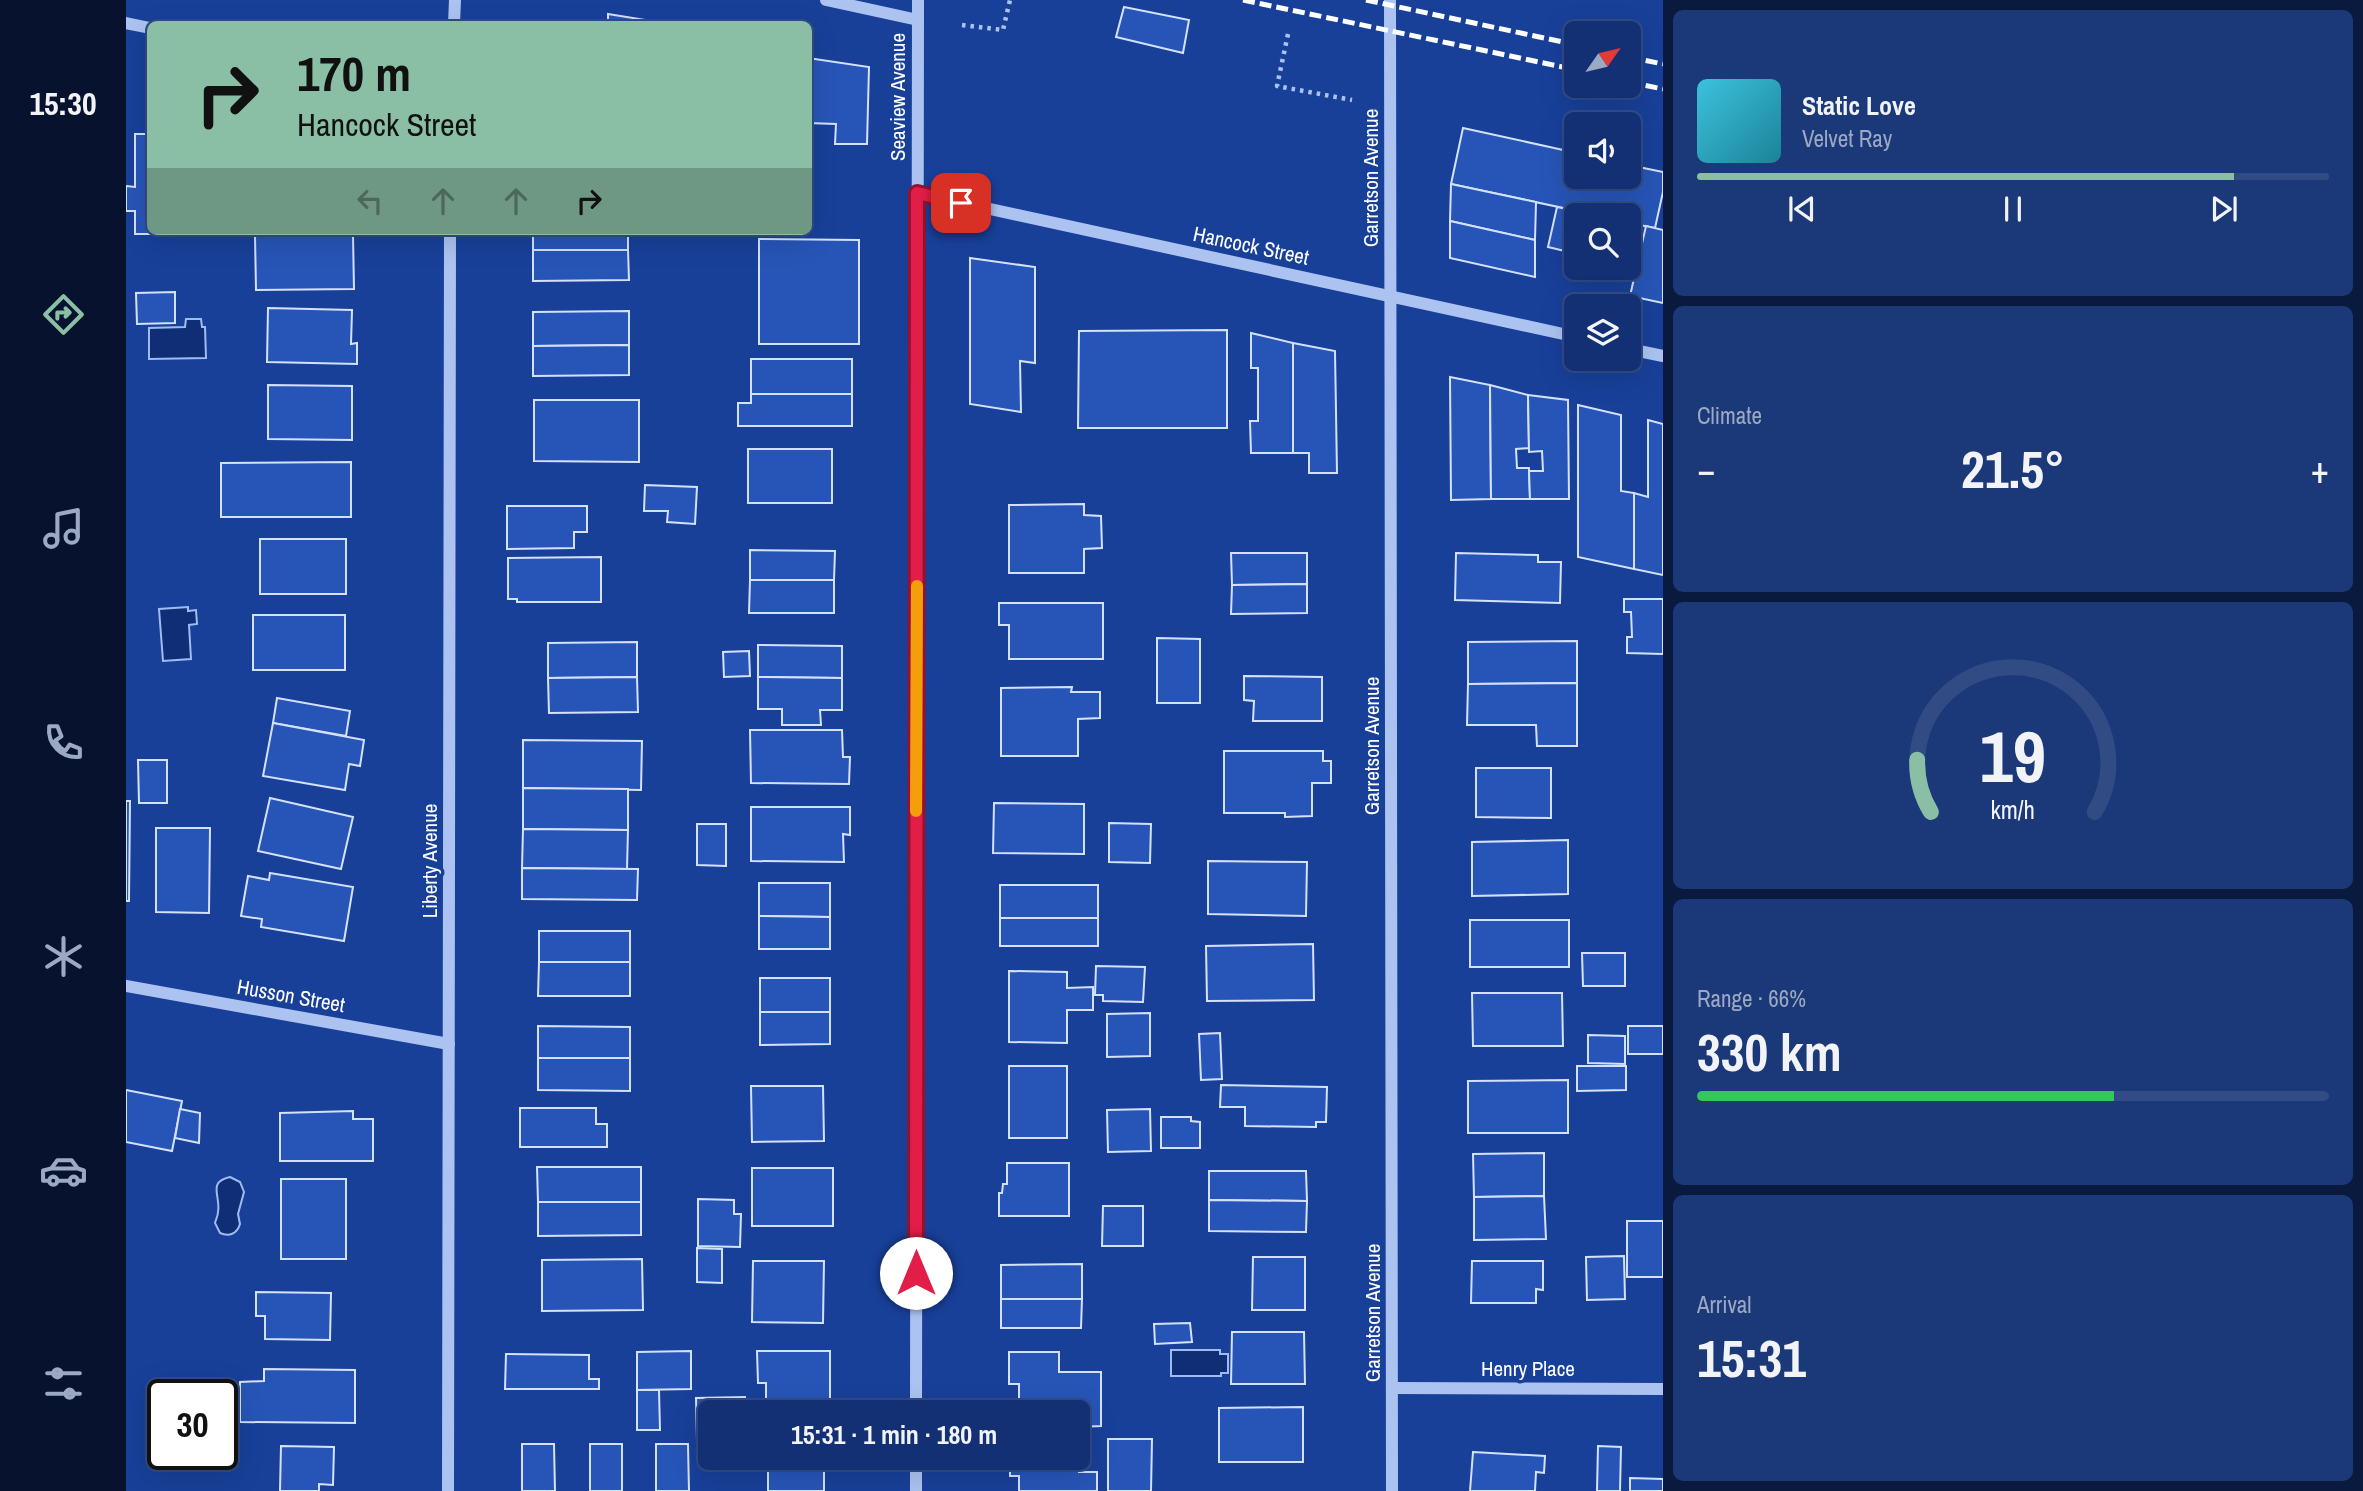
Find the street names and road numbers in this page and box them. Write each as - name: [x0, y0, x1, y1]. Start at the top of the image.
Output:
- street label: Seaview Avenue: [883, 33, 912, 161]
- street label: Garretson Avenue: [1356, 109, 1385, 247]
- street label: Hancock Street: [1191, 219, 1312, 272]
- street label: Garretson Avenue: [1357, 677, 1386, 815]
- street label: Liberty Avenue: [415, 804, 444, 918]
- street label: Husson Street: [235, 972, 348, 1019]
- street label: Garretson Avenue: [1358, 1244, 1387, 1382]
- street label: Henry Place: [1481, 1354, 1575, 1383]

